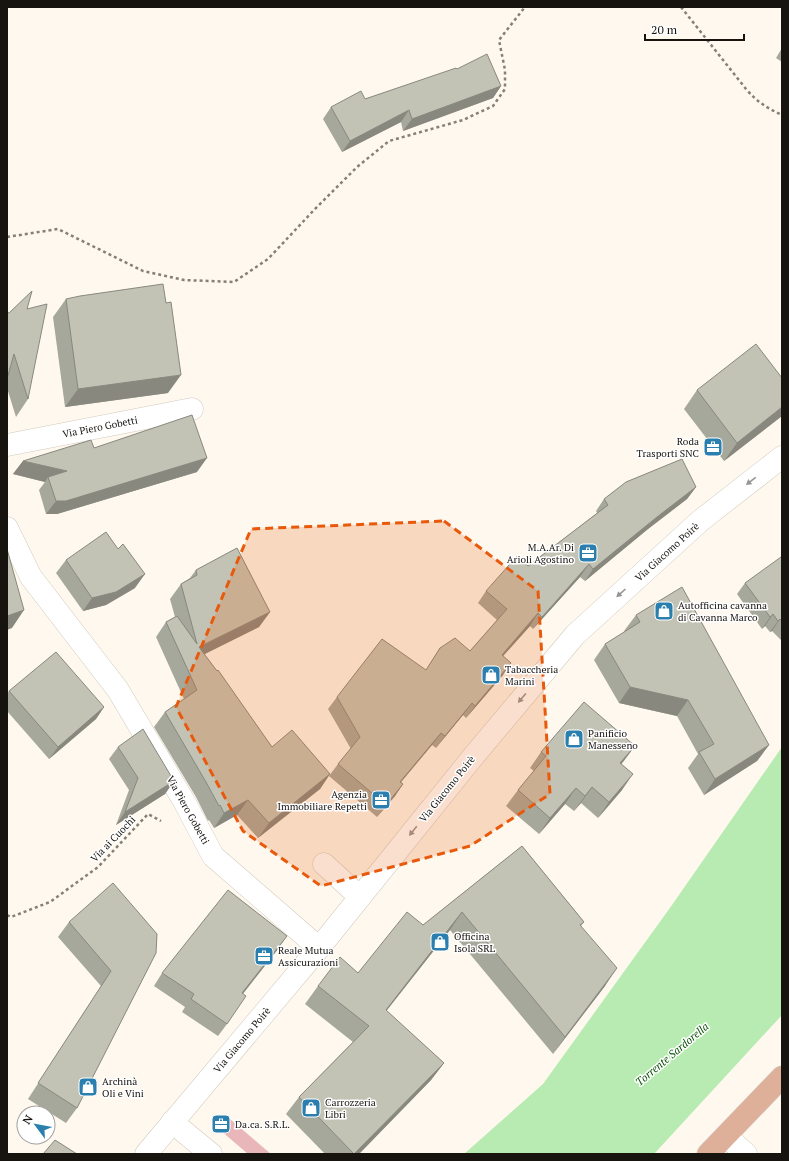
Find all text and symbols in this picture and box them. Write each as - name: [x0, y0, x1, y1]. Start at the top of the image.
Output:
- scale bar: [645, 16, 744, 42]
- text: 20 m: [651, 22, 678, 37]
- street label: Via Piero Gobetti: [61, 413, 139, 441]
- place label: Roda Trasporti SNC: [637, 435, 699, 460]
- office icon: Roda Trasporti SNC: [702, 436, 724, 458]
- one-way arrow: [746, 477, 757, 485]
- street label: Via Giacomo Poirè: [632, 520, 702, 584]
- place label: M.A.Ar. Di Arioli Agostino: [507, 541, 574, 566]
- office icon: M.A.Ar. Di Arioli Agostino: [577, 542, 599, 564]
- one-way arrow: [616, 589, 626, 598]
- place label: Autofficina cavanna di Cavanna Marco: [678, 599, 767, 624]
- shop icon: Autofficina cavanna di Cavanna Marco: [653, 600, 675, 622]
- place label: Tabaccheria Marini: [505, 663, 558, 688]
- shop icon: Tabaccheria Marini: [480, 664, 502, 686]
- one-way arrow: [518, 692, 527, 703]
- place label: Panificio Manesseno: [588, 727, 638, 752]
- shop icon: Panificio Manesseno: [563, 728, 585, 750]
- street label: Via Giacomo Poirè: [416, 753, 478, 825]
- street label: Via Piero Gobetti: [164, 773, 212, 847]
- place label: Agenzia Immobiliare Repetti: [278, 788, 367, 813]
- office icon: Agenzia Immobiliare Repetti: [370, 789, 392, 811]
- street label: Via ai Cuochi: [88, 813, 138, 865]
- one-way arrow: [409, 825, 418, 836]
- place label: Officina Isola SRL: [454, 930, 496, 955]
- shop icon: Officina Isola SRL: [429, 931, 451, 953]
- place label: Reale Mutua Assicurazioni: [278, 944, 338, 969]
- office icon: Reale Mutua Assicurazioni: [253, 945, 275, 967]
- street label: Via Giacomo Poirè: [211, 1004, 273, 1076]
- water label: Torrente Sardorella: [632, 1019, 712, 1089]
- place label: Archinà Oli e Vini: [102, 1075, 144, 1100]
- shop icon: Archinà Oli e Vini: [77, 1076, 99, 1098]
- place label: Carrozzeria Libri: [325, 1096, 376, 1121]
- shop icon: Carrozzeria Libri: [300, 1097, 322, 1119]
- north arrow: [16, 1105, 56, 1145]
- text: N: [19, 1112, 36, 1127]
- office icon: Da.ca. S.R.L.: [210, 1113, 232, 1135]
- place label: Da.ca. S.R.L.: [235, 1118, 290, 1131]

